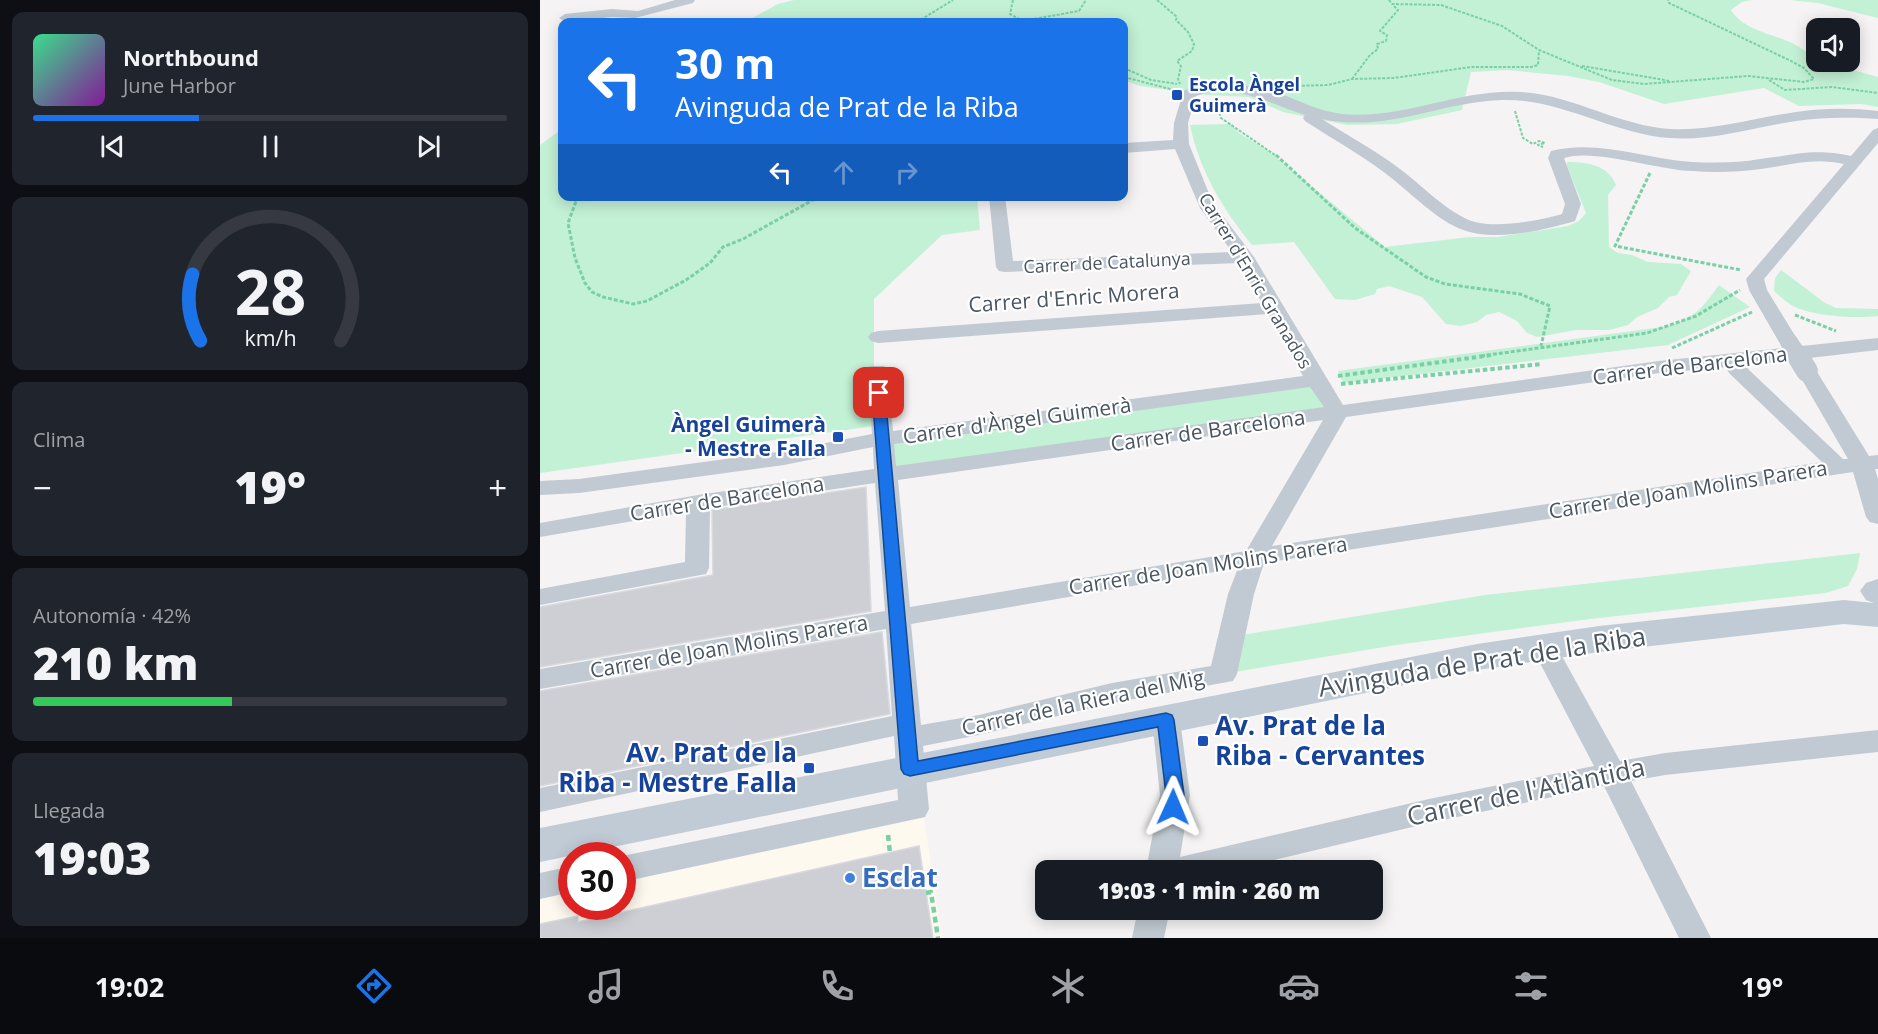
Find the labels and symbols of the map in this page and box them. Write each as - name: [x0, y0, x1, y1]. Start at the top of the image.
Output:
- place label: Escola Àngel Guimerà: [1189, 72, 1300, 117]
- marker: Escola Àngel Guimerà: [1170, 88, 1184, 102]
- street label: Carrer d'Enric Granados: [1194, 188, 1318, 373]
- street label: Carrer de Catalunya: [1023, 246, 1191, 278]
- street label: Carrer d'Enric Morera: [967, 276, 1180, 318]
- street label: Carrer de Barcelona: [1591, 339, 1789, 391]
- pin: [853, 367, 904, 418]
- street label: Carrer d'Àngel Guimerà: [901, 390, 1133, 450]
- street label: Carrer de Barcelona: [1109, 402, 1307, 458]
- place label: Àngel Guimerà - Mestre Falla: [671, 410, 826, 462]
- marker: Àngel Guimerà - Mestre Falla: [831, 430, 845, 444]
- street label: Carrer de Joan Molins Parera: [1547, 453, 1829, 525]
- street label: Carrer de Barcelona: [628, 469, 826, 527]
- street label: Carrer de Joan Molins Parera: [1067, 529, 1349, 601]
- street label: Carrer de Joan Molins Parera: [588, 608, 870, 684]
- street label: Avinguda de Prat de la Riba: [1316, 617, 1648, 705]
- street label: Carrer de la Riera del Mig: [959, 663, 1207, 741]
- place label: Av. Prat de la Riba - Cervantes: [1215, 707, 1425, 773]
- place label: Av. Prat de la Riba - Mestre Falla: [558, 734, 797, 800]
- marker: Av. Prat de la Riba - Cervantes: [1196, 734, 1210, 748]
- street label: Carrer de l'Atlàntida: [1403, 748, 1648, 834]
- marker: Av. Prat de la Riba - Mestre Falla: [802, 761, 816, 775]
- position arrow: [1141, 775, 1205, 839]
- speed limit sign: 30: [558, 842, 636, 920]
- place label: Esclat: [862, 859, 938, 895]
- marker: Esclat: [843, 871, 857, 885]

